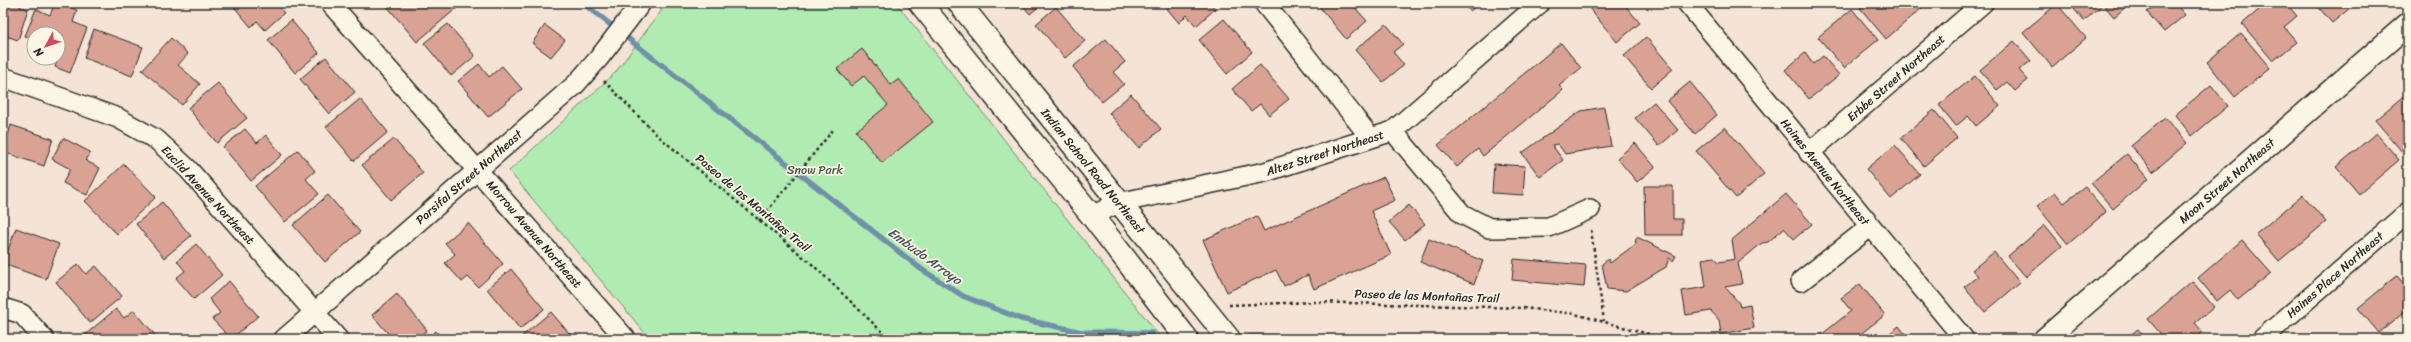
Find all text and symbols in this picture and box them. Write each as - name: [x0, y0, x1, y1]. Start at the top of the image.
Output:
- north arrow: [26, 26, 66, 66]
- street label: Erbbe Street Northeast: [1842, 29, 1950, 127]
- text: N: [29, 43, 49, 62]
- street label: Indian School Road Northeast: [1034, 102, 1152, 240]
- street label: Haines Avenue Northeast: [1775, 113, 1876, 232]
- street label: Parsifal Street Northeast: [410, 123, 528, 230]
- street label: Altez Street Northeast: [1262, 124, 1387, 183]
- street label: Moon Street Northeast: [2174, 132, 2281, 229]
- street label: Euclid Avenue Northeast: [156, 140, 260, 250]
- street label: Paseo de las Montañas Trail: [690, 148, 816, 258]
- park label: Snow Park: [787, 159, 844, 181]
- street label: Morrow Avenue Northeast: [481, 175, 587, 293]
- water label: Embudo Arroyo: [883, 221, 968, 292]
- street label: Haines Place Northeast: [2281, 225, 2390, 324]
- street label: Paseo de las Montañas Trail: [1354, 282, 1501, 310]

